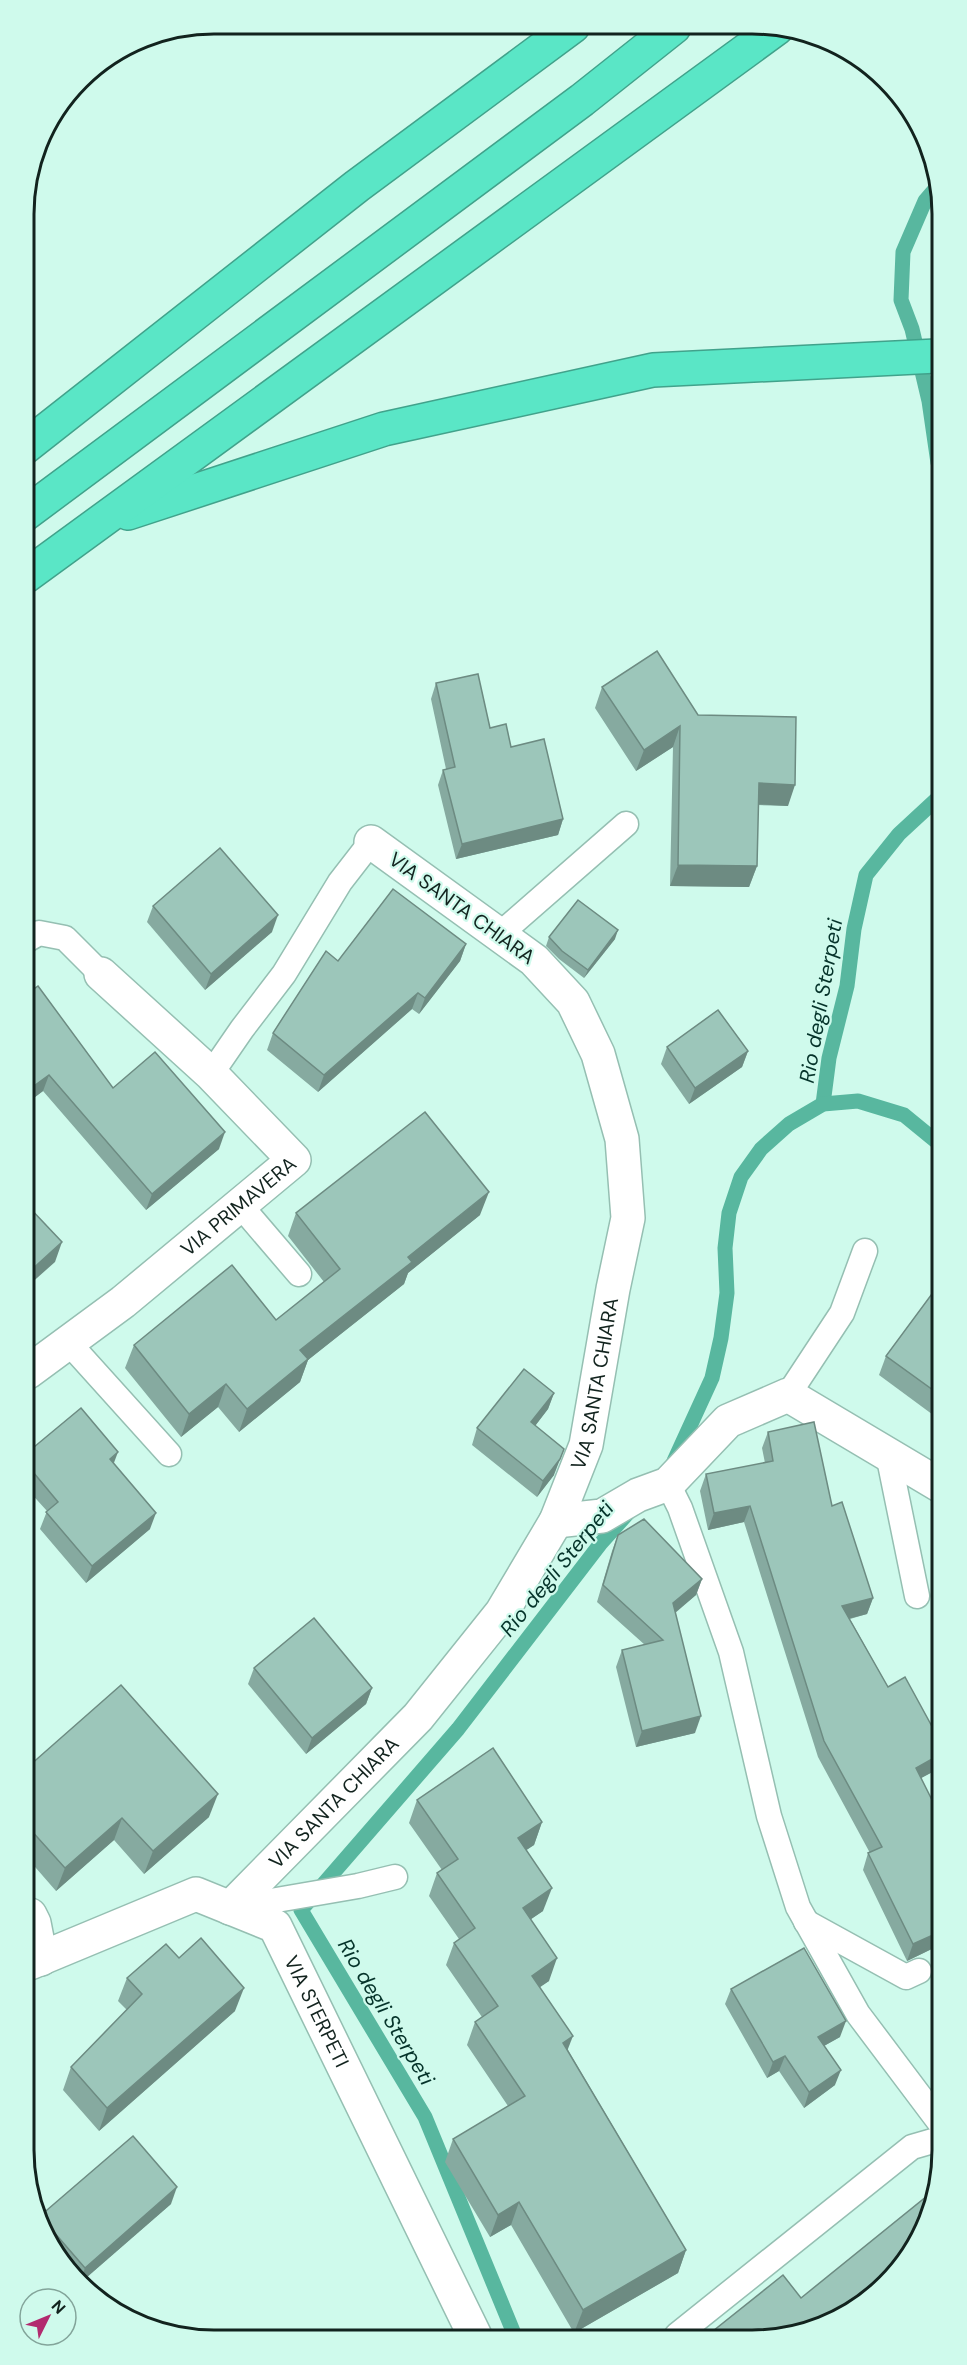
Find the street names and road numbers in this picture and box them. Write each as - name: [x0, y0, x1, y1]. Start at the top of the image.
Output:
- street label: VIA SANTA CHIARA: [384, 846, 540, 970]
- street label: VIA PRIMAVERA: [175, 1151, 302, 1262]
- street label: VIA SANTA CHIARA: [565, 1296, 624, 1473]
- street label: VIA SANTA CHIARA: [263, 1731, 404, 1874]
- street label: VIA STERPETI: [278, 1951, 355, 2072]

